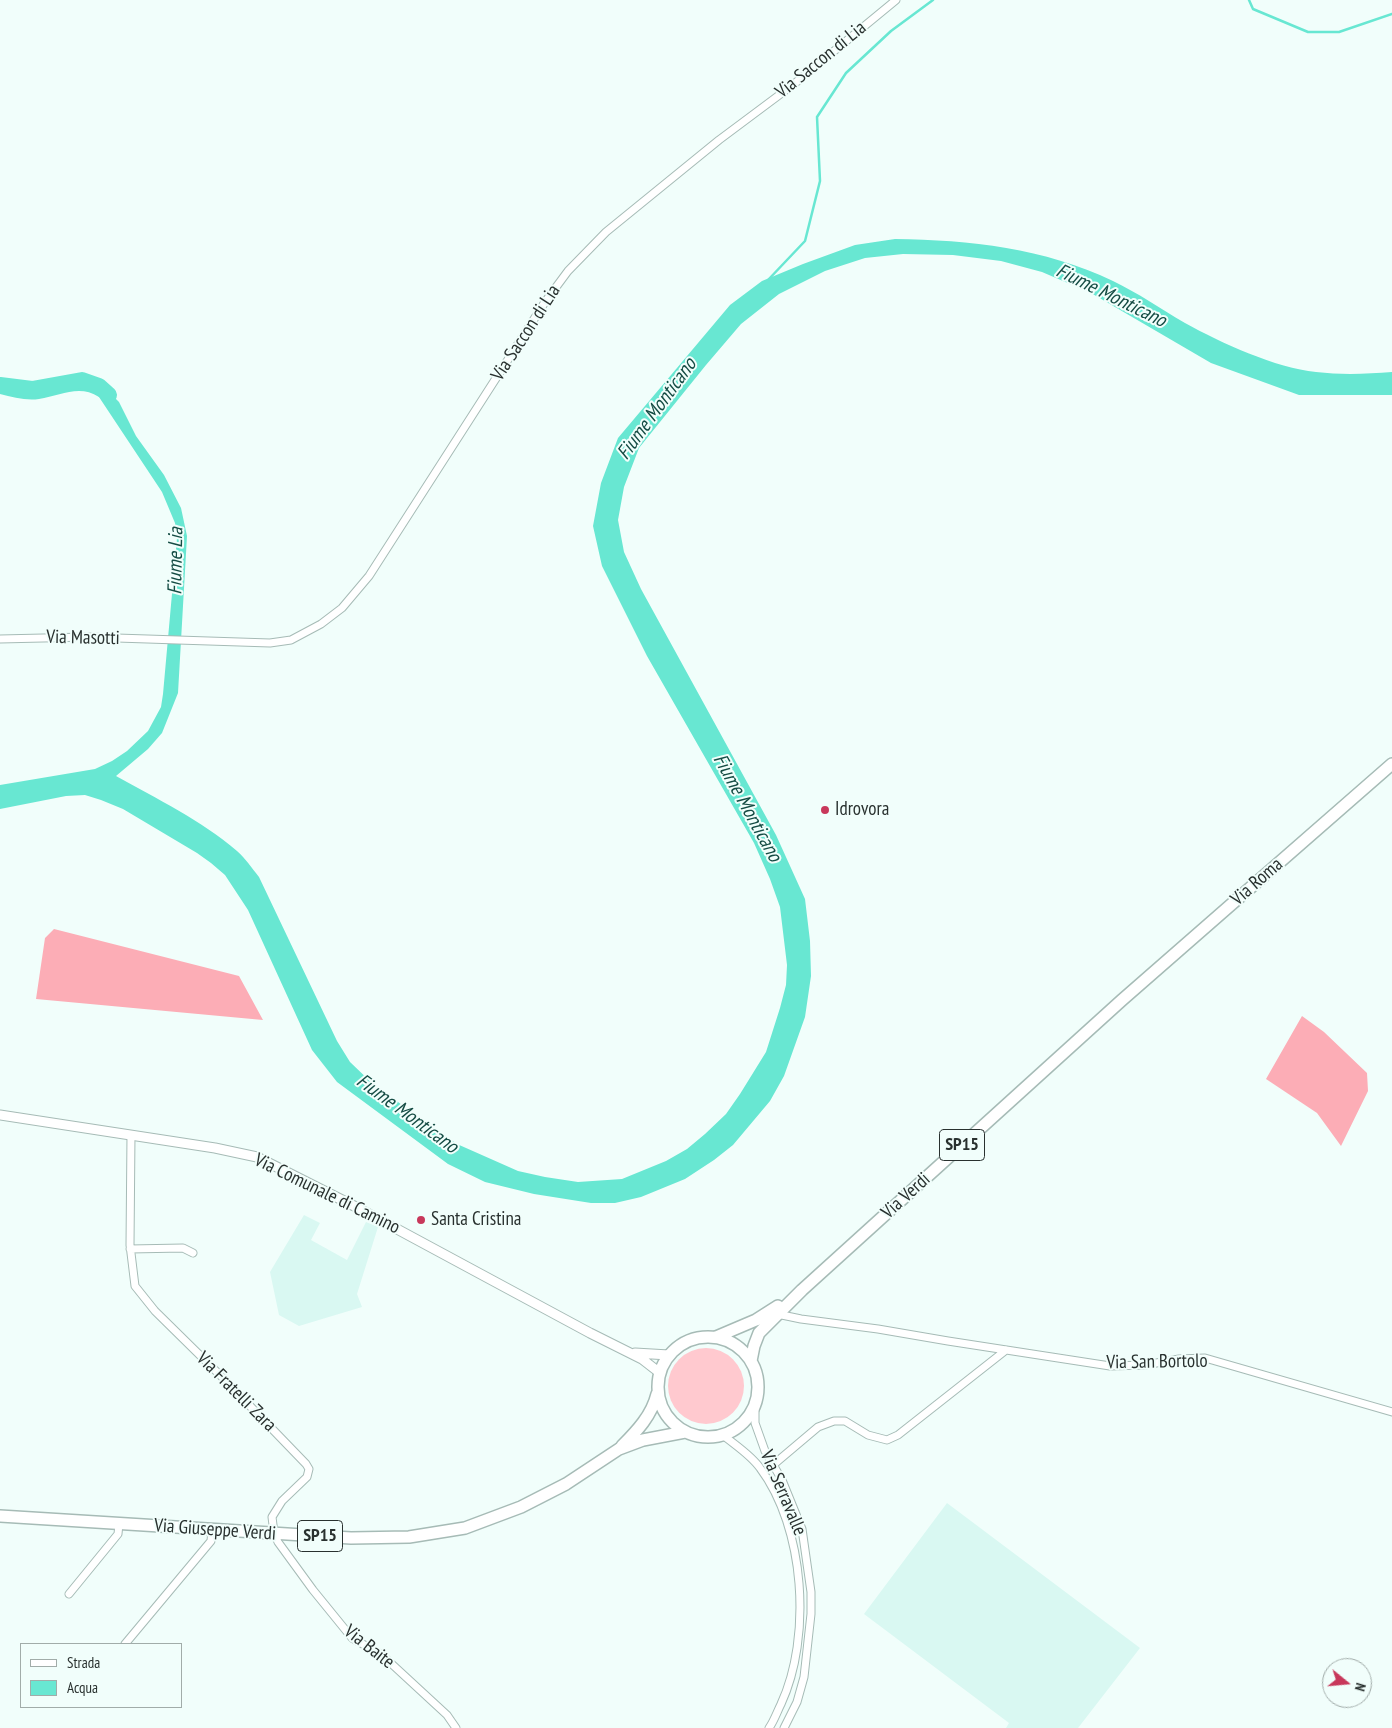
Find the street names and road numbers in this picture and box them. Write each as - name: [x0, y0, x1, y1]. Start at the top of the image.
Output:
- street label: Via Saccon di Lia: [771, 17, 871, 103]
- street label: Via Saccon di Lia: [487, 281, 565, 385]
- street label: Via Masotti: [46, 626, 120, 650]
- street label: Via Roma: [1226, 853, 1288, 911]
- road number: SP15: [940, 1130, 984, 1160]
- street label: Via Comunale di Camino: [250, 1149, 404, 1239]
- street label: Via Verdi: [877, 1168, 935, 1224]
- street label: Via Fratelli Zara: [191, 1347, 281, 1437]
- street label: Via San Bortolo: [1106, 1350, 1208, 1374]
- street label: Via Serravalle: [755, 1447, 811, 1539]
- street label: Via Giuseppe Verdi: [153, 1514, 277, 1546]
- road number: SP15: [298, 1520, 342, 1552]
- street label: Via Baite: [339, 1620, 399, 1674]

